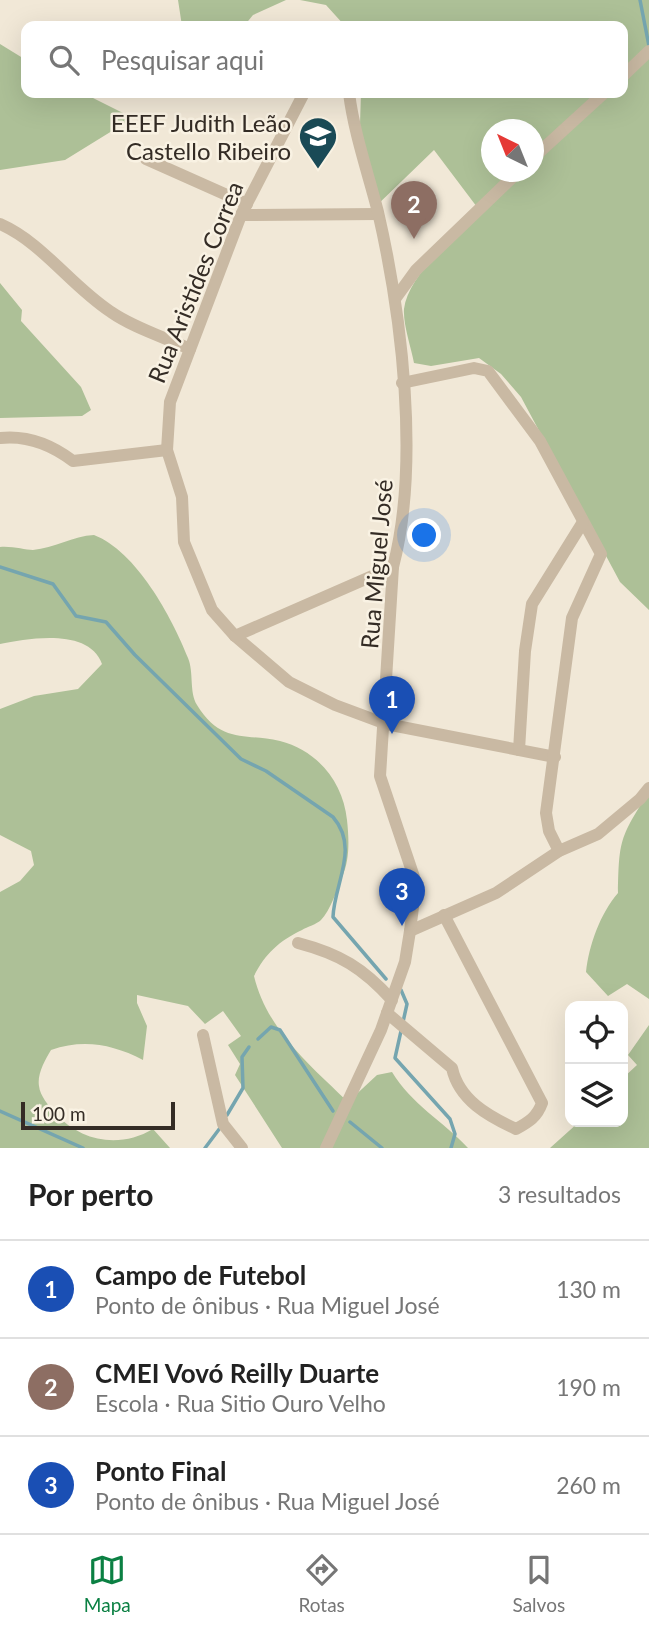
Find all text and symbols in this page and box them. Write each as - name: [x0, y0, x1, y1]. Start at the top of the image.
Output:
- search box: [21, 21, 628, 98]
- icon: search: [45, 41, 83, 79]
- text: Pesquisar aqui: [101, 44, 264, 76]
- place label: EEEF Judith Leão Castello Ribeiro: [111, 108, 291, 165]
- school or university icon: EEEF Judith Leão Castello Ribeiro: [297, 115, 339, 170]
- north arrow: [481, 119, 544, 182]
- street label: Rua Aristides Correa: [141, 177, 249, 387]
- pin: 2: [391, 181, 437, 239]
- street label: Rua Miguel José: [354, 478, 398, 650]
- your location: [407, 518, 441, 552]
- pin: 1: [369, 676, 415, 734]
- pin: 3: [379, 868, 425, 926]
- map controls: [565, 1001, 628, 1127]
- button: locate: [565, 1001, 628, 1064]
- button: layers: [565, 1064, 628, 1127]
- scale bar: [21, 1099, 175, 1131]
- text: 100 m: [32, 1102, 86, 1125]
- text: Por perto: [28, 1176, 153, 1212]
- text: 3 resultados: [498, 1180, 621, 1208]
- text: Campo de Futebol: [95, 1259, 306, 1291]
- text: 1: [44, 1275, 58, 1303]
- text: 130 m: [556, 1275, 621, 1303]
- text: Ponto de ônibus · Rua Miguel José: [95, 1291, 440, 1319]
- text: CMEI Vovó Reilly Duarte: [95, 1357, 379, 1389]
- text: 2: [44, 1373, 58, 1401]
- text: 190 m: [556, 1373, 621, 1401]
- text: Escola · Rua Sitio Ouro Velho: [95, 1389, 386, 1417]
- text: Ponto Final: [95, 1455, 226, 1487]
- text: 3: [44, 1471, 58, 1499]
- text: 260 m: [556, 1471, 621, 1499]
- text: Ponto de ônibus · Rua Miguel José: [95, 1487, 440, 1515]
- tab: Mapa: [84, 1551, 131, 1616]
- tab: Rotas: [298, 1551, 345, 1616]
- tab: Salvos: [513, 1551, 565, 1616]

